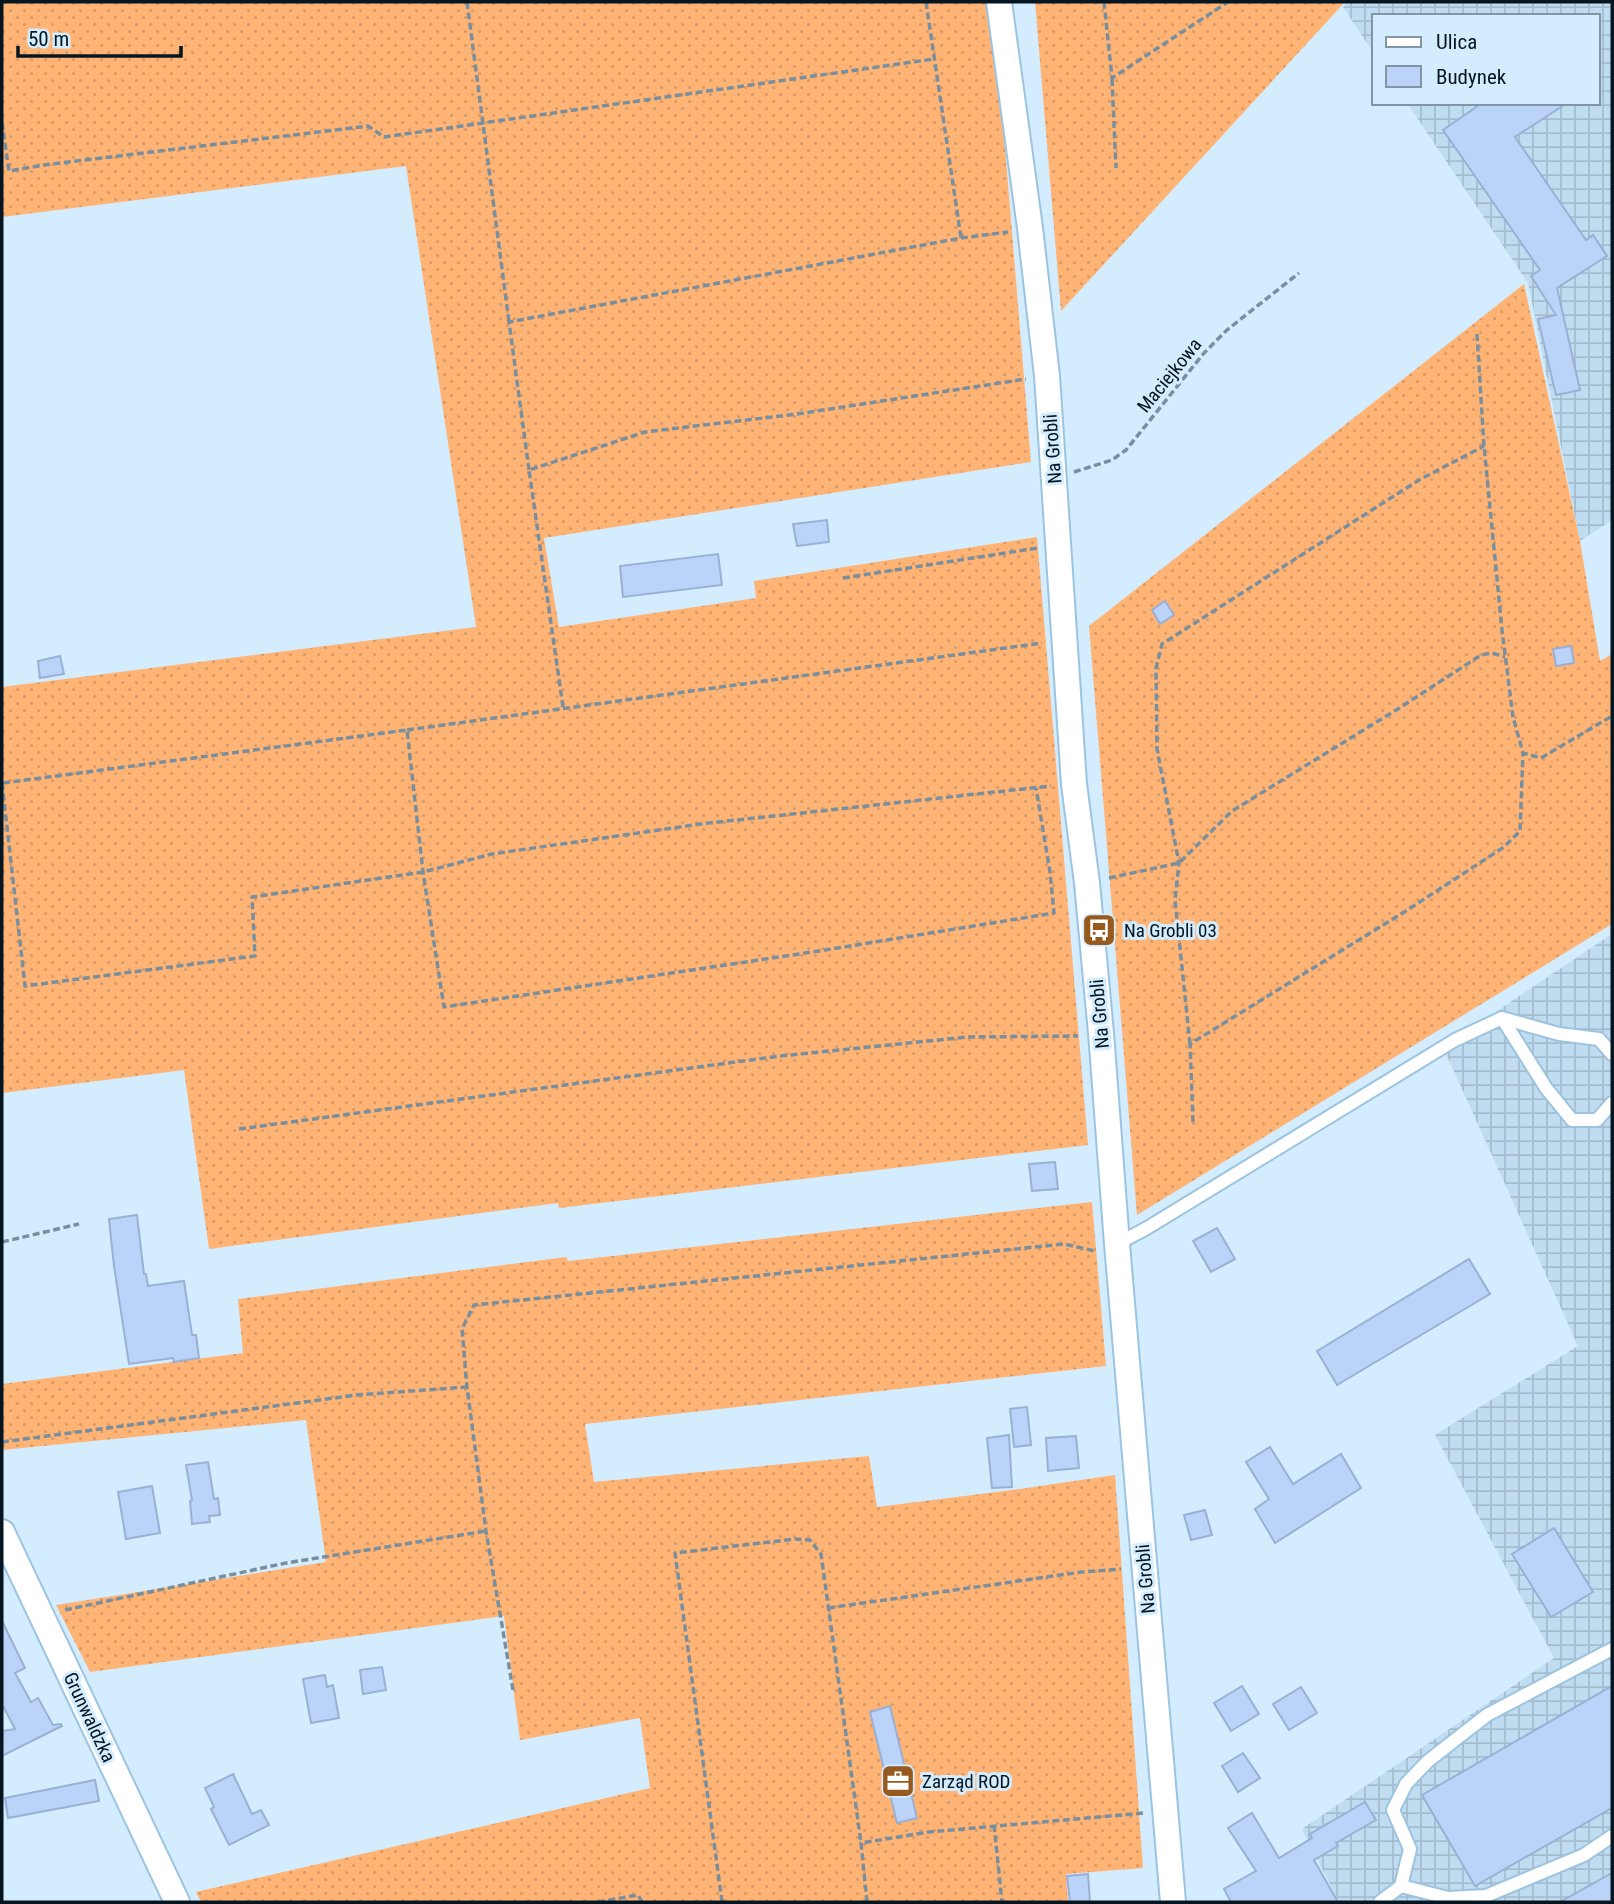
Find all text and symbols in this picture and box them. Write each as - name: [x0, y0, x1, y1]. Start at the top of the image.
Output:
- scale bar: [18, 14, 180, 58]
- legend: [1372, 14, 1600, 105]
- text: 50 m: [28, 27, 69, 51]
- text: Ulica: [1436, 30, 1477, 54]
- text: Budynek: [1436, 65, 1507, 89]
- street label: Maciejkowa: [1132, 333, 1206, 417]
- street label: Na Grobli: [1039, 413, 1066, 485]
- bus stop icon: Na Grobli 03: [1080, 911, 1118, 949]
- place label: Na Grobli 03: [1124, 919, 1217, 942]
- street label: Na Grobli: [1085, 978, 1114, 1050]
- street label: Na Grobli: [1131, 1543, 1160, 1615]
- street label: Grunwaldzka: [59, 1669, 120, 1766]
- office icon: Zarząd ROD: [879, 1762, 917, 1800]
- place label: Zarząd ROD: [922, 1770, 1010, 1793]

